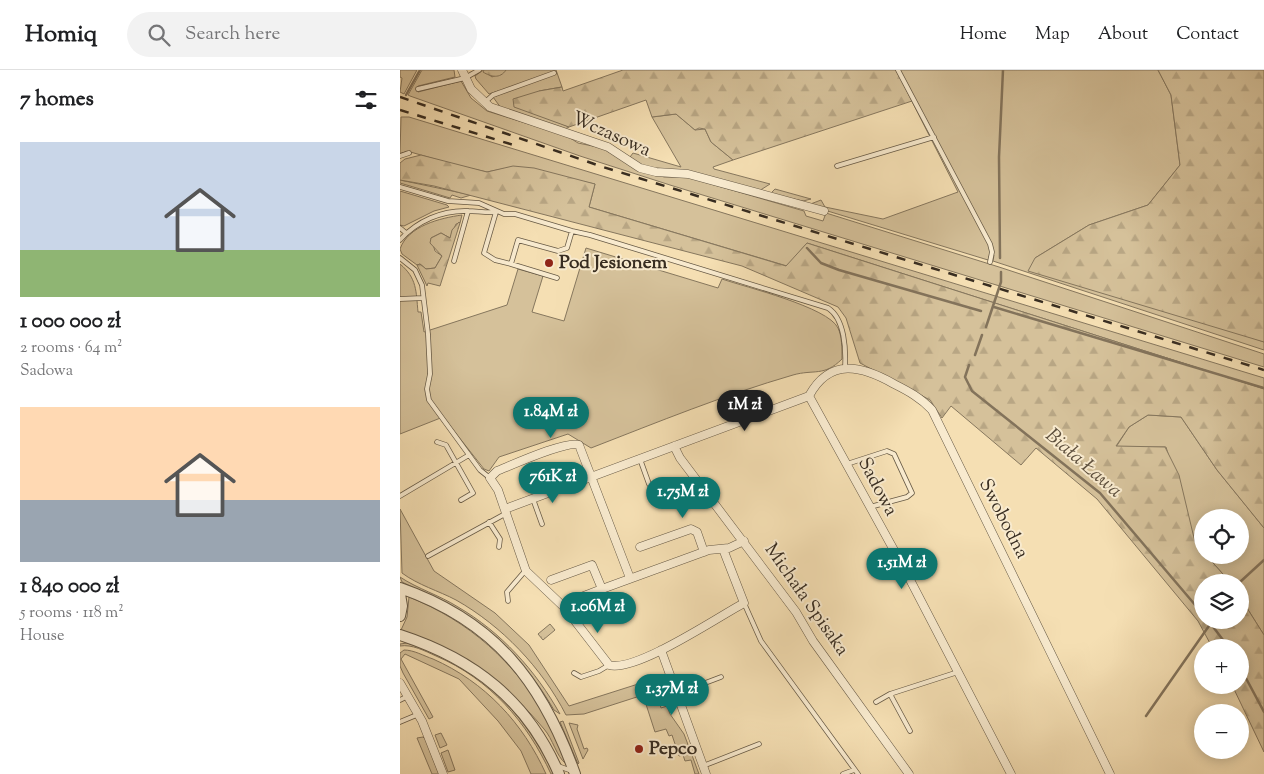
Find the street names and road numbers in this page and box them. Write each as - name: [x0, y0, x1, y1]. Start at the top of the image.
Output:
- street label: Wczasowa: [567, 106, 655, 165]
- street label: Sadowa: [850, 453, 904, 521]
- street label: Swobodna: [971, 474, 1035, 564]
- street label: Michała Spisaka: [757, 538, 855, 662]

